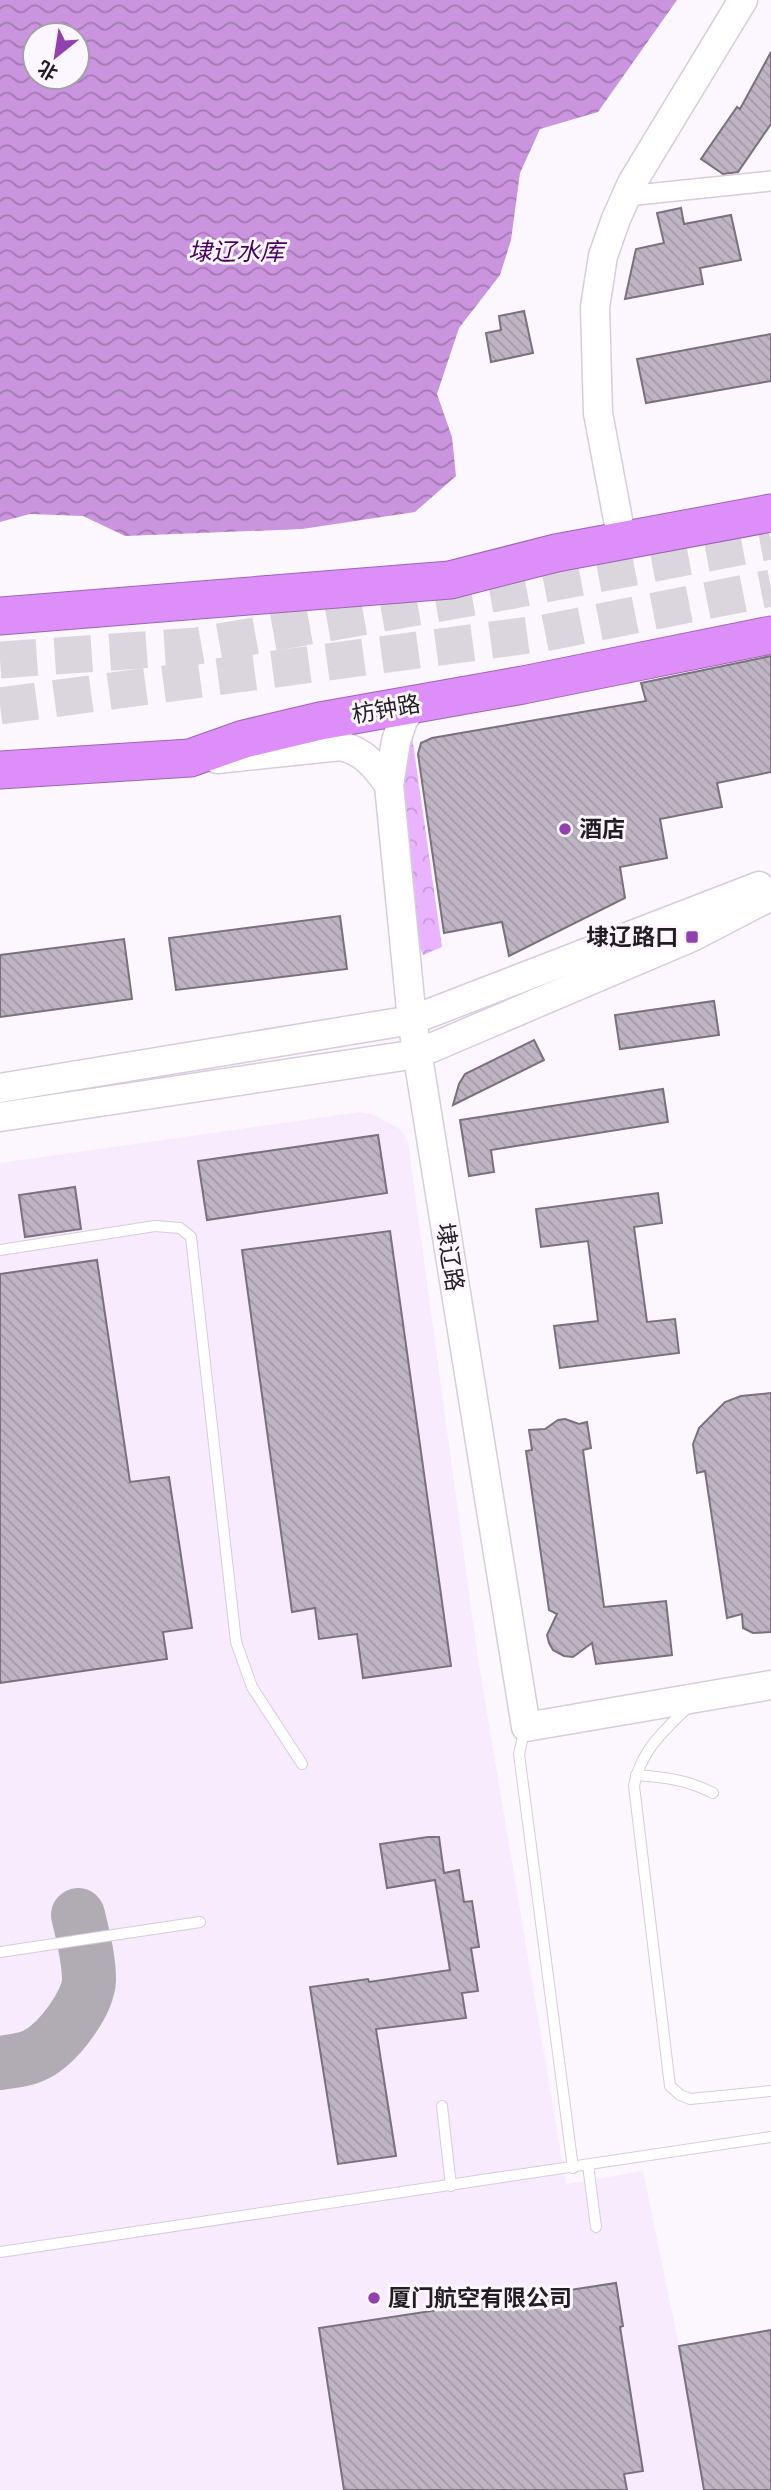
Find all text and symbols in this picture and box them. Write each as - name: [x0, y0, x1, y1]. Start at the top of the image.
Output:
- north arrow: [21, 21, 91, 91]
- text: 北: [34, 56, 62, 85]
- water label: 埭辽水库: [188, 237, 288, 266]
- street label: 枋钟路: [350, 689, 422, 729]
- place label: 酒店: [579, 815, 625, 843]
- marker: 酒店: [557, 821, 573, 837]
- place label: 埭辽路口: [586, 923, 678, 951]
- marker: 埭辽路口: [684, 929, 700, 945]
- street label: 埭辽路: [431, 1221, 469, 1293]
- place label: 厦门航空有限公司: [388, 2284, 572, 2312]
- marker: 厦门航空有限公司: [366, 2290, 382, 2306]

